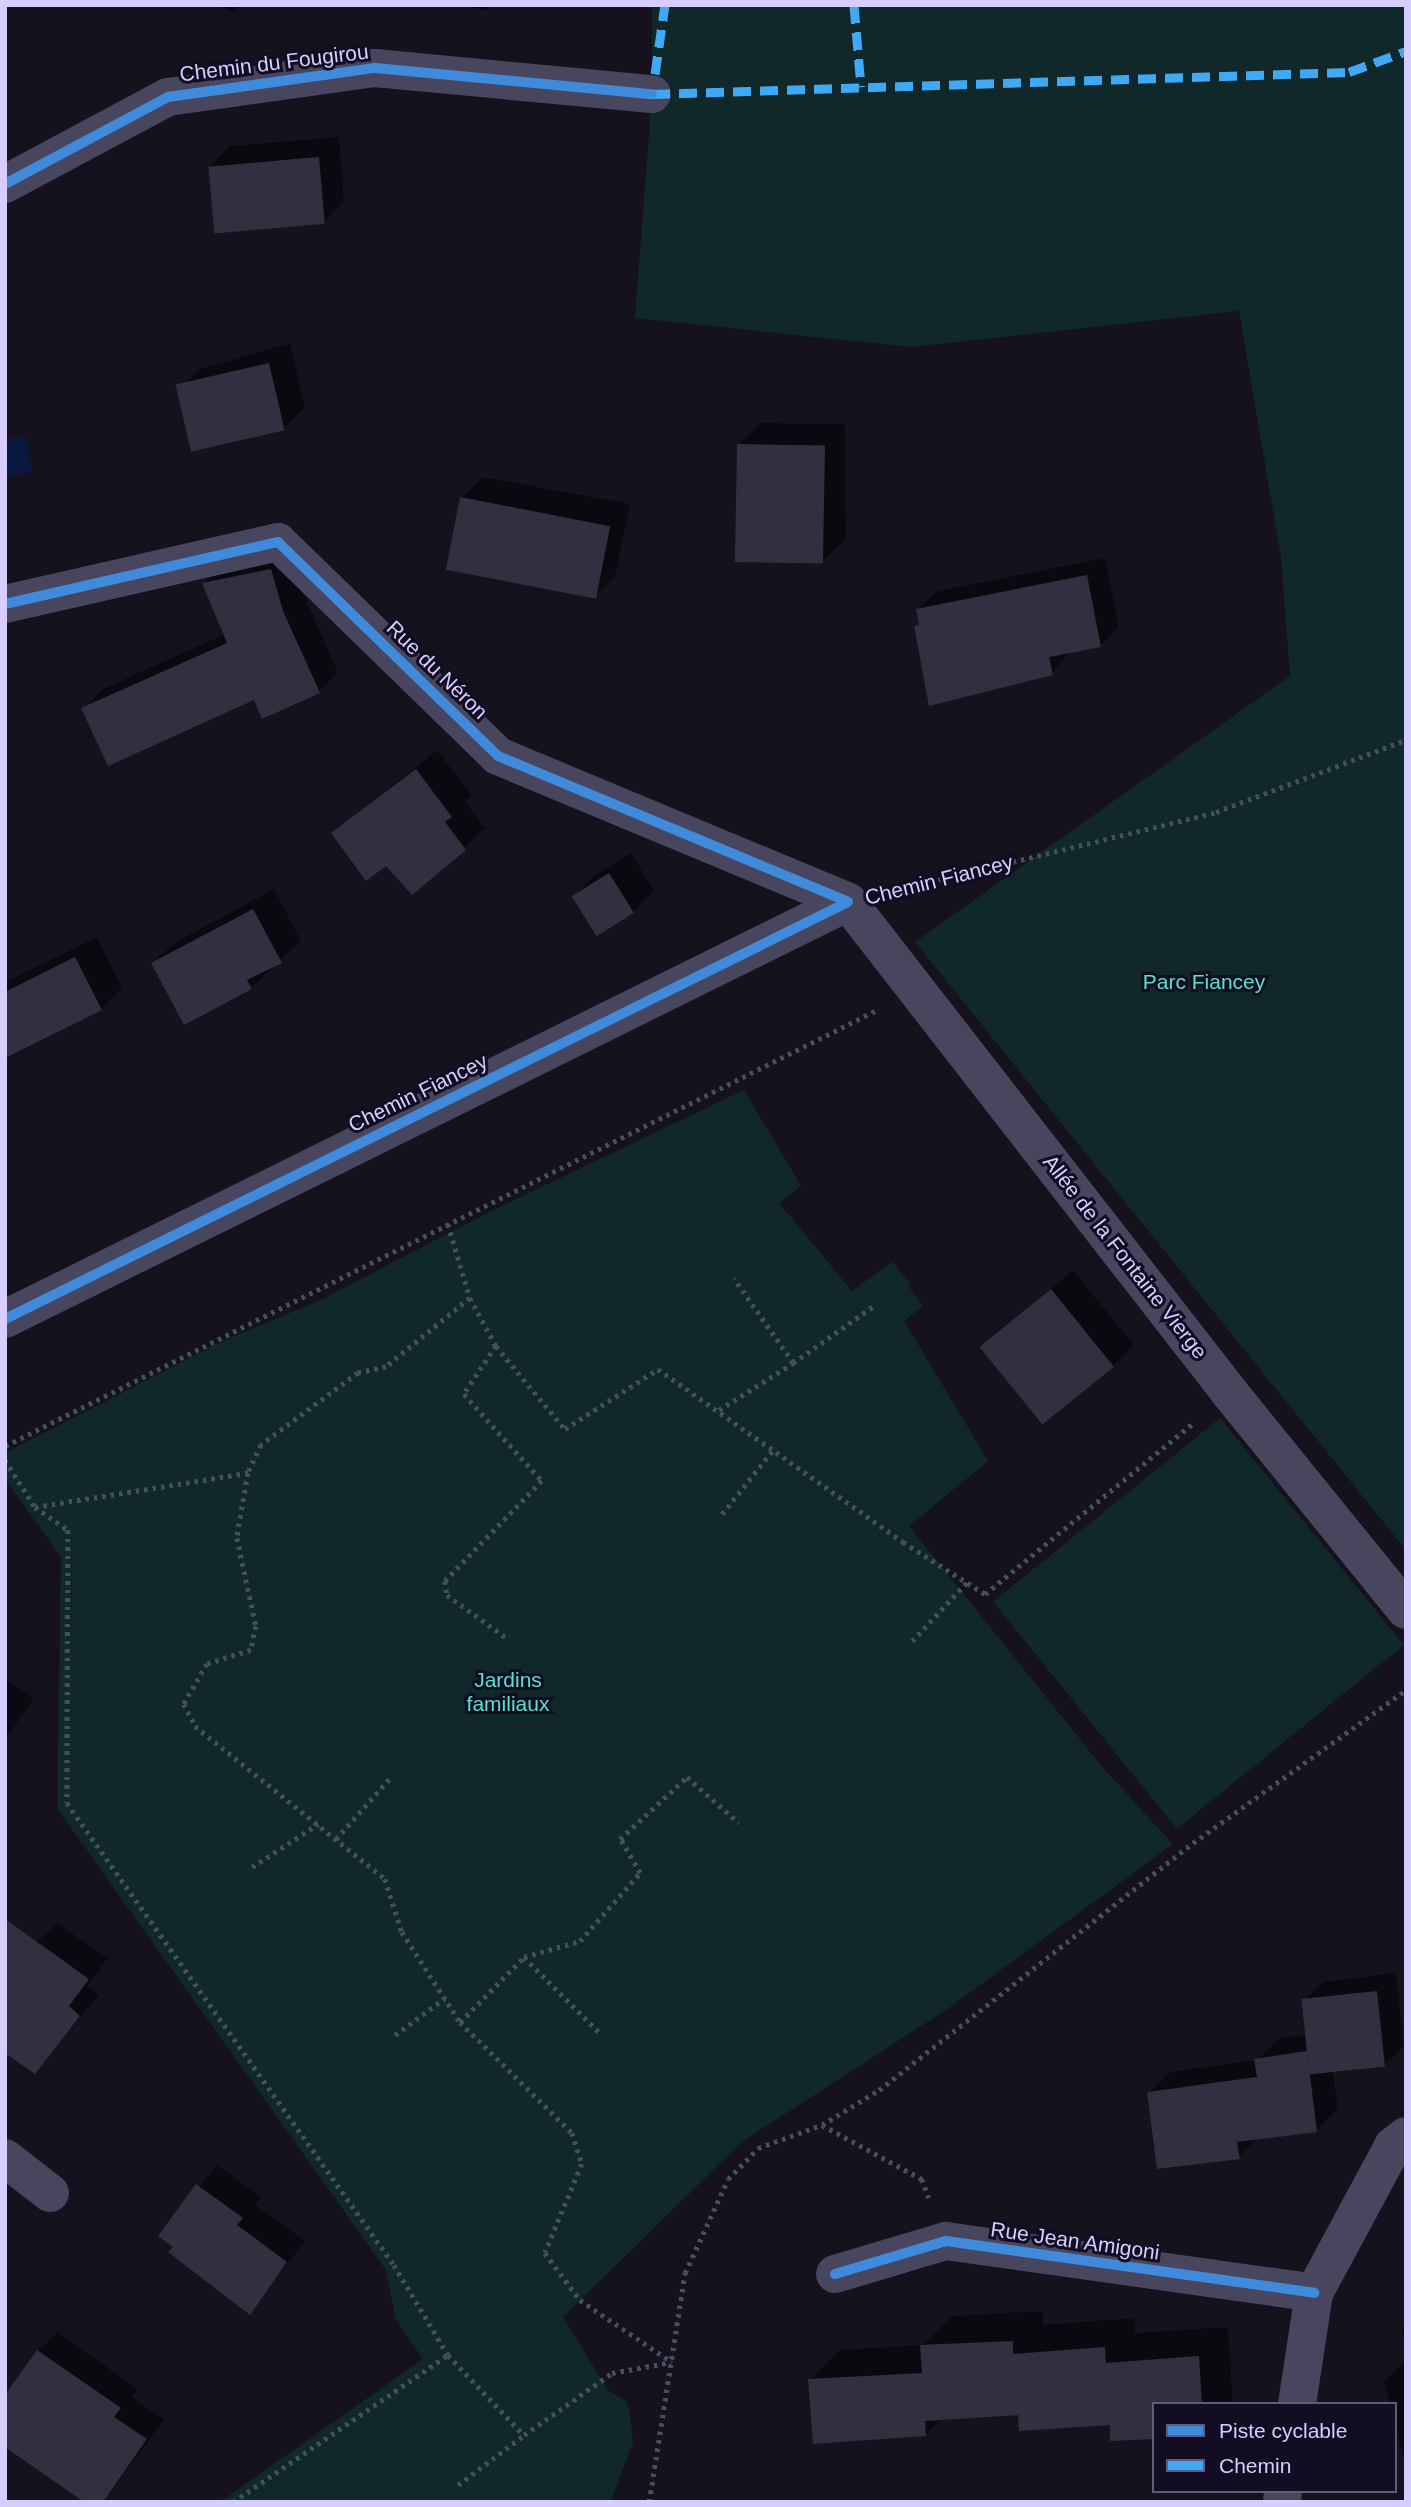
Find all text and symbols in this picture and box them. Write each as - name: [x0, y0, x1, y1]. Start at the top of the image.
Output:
- street label: Chemin du Fougirou: [178, 39, 370, 87]
- street label: Rue du Néron: [381, 616, 493, 724]
- street label: Chemin Fiancey: [862, 849, 1016, 911]
- park label: Parc Fiancey: [1143, 969, 1265, 995]
- street label: Chemin Fiancey: [344, 1048, 492, 1138]
- street label: Allée de la Fontaine Vierge: [1038, 1150, 1212, 1364]
- park label: Jardins familiaux: [467, 1667, 549, 1717]
- street label: Rue Jean Amigoni: [988, 2217, 1162, 2265]
- legend: [1152, 2402, 1397, 2493]
- text: Piste cyclable: [1219, 2419, 1347, 2442]
- text: Chemin: [1219, 2454, 1291, 2477]

